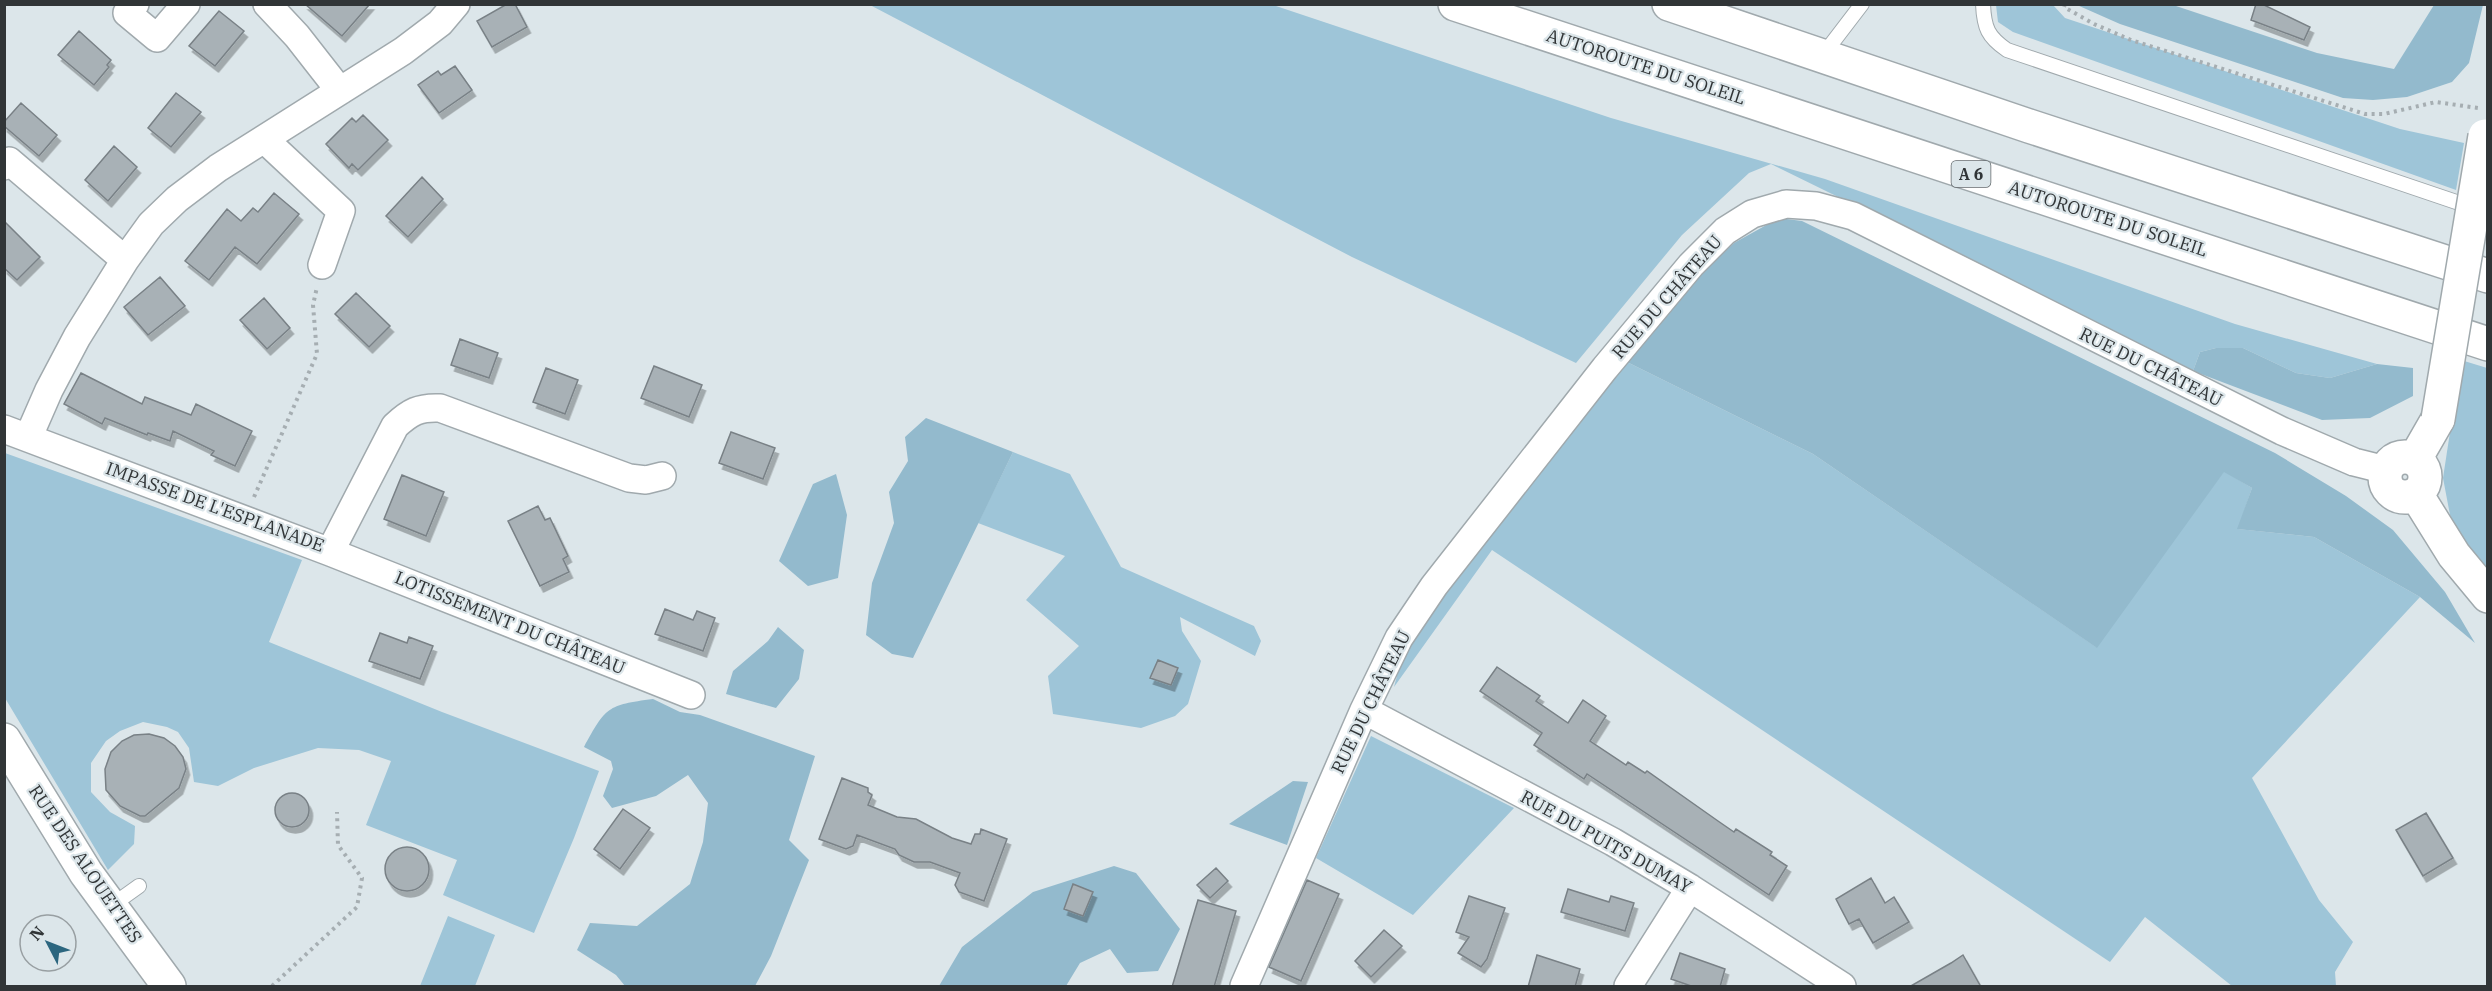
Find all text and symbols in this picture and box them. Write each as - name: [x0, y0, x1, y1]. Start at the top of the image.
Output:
- street label: AUTOROUTE DU SOLEIL: [1544, 23, 1749, 110]
- road number: A 6: [1952, 161, 1990, 187]
- street label: AUTOROUTE DU SOLEIL: [2006, 175, 2211, 262]
- street label: RUE DU CHÂTEAU: [1607, 230, 1727, 363]
- street label: RUE DU CHÂTEAU: [2076, 322, 2227, 411]
- street label: IMPASSE DE L'ESPLANADE: [103, 456, 328, 557]
- street label: LOTISSEMENT DU CHÂTEAU: [392, 566, 629, 679]
- street label: RUE DU CHÂTEAU: [1326, 626, 1415, 777]
- street label: RUE DES ALOUETTES: [24, 780, 147, 947]
- street label: RUE DU PUITS DUMAY: [1517, 785, 1696, 899]
- north arrow: [18, 913, 78, 973]
- text: N: [25, 922, 49, 944]

